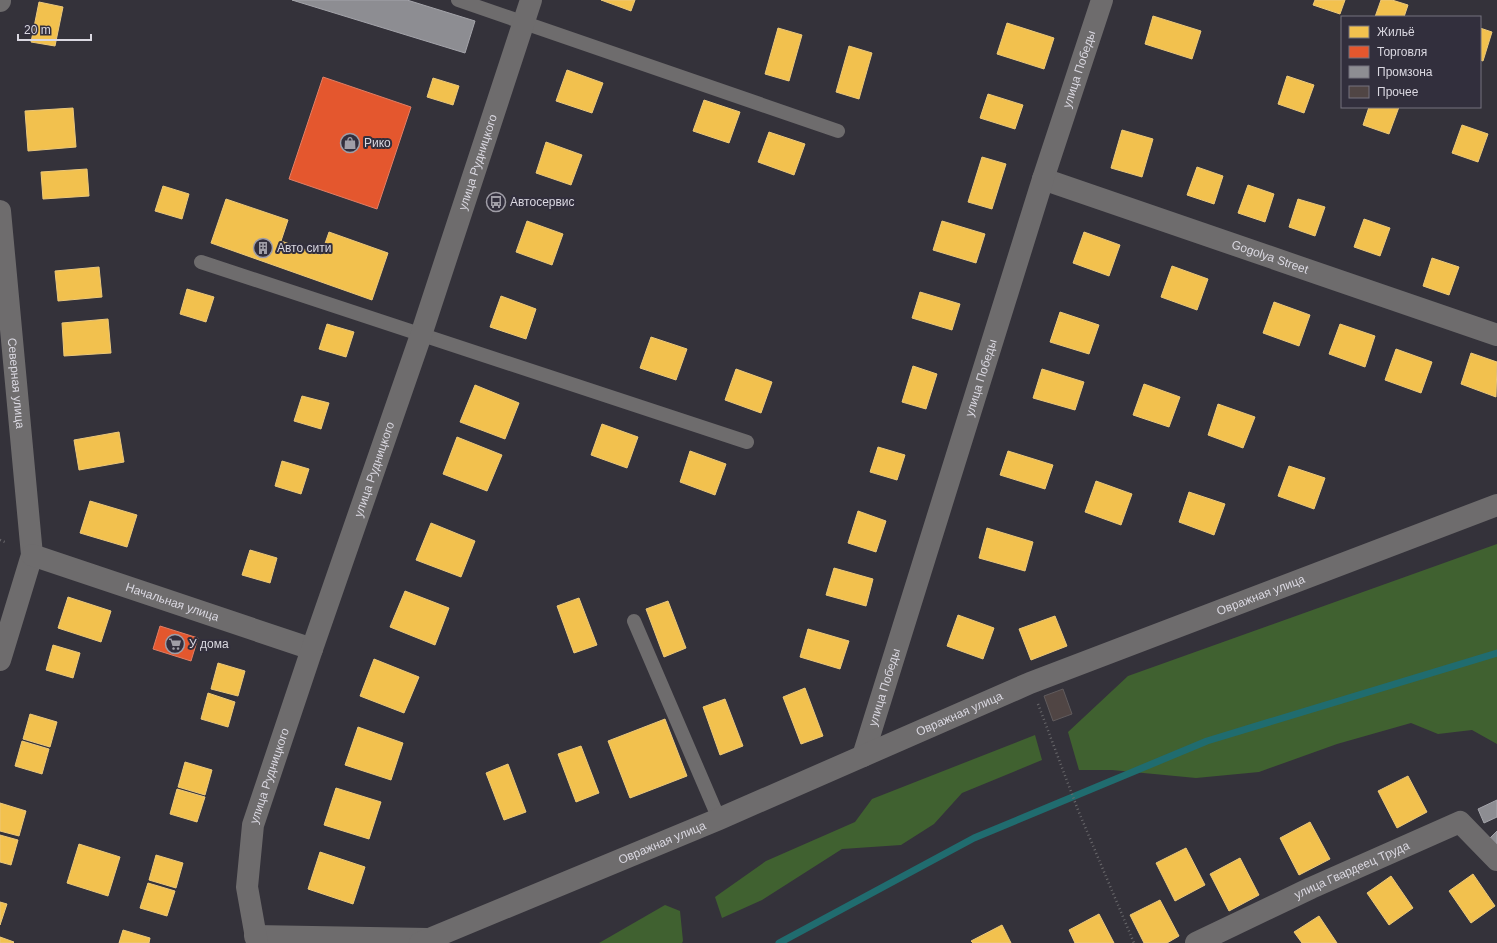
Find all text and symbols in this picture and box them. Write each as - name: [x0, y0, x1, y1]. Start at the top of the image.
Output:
- scale bar: [18, 16, 91, 42]
- legend: [1341, 16, 1481, 108]
- text: 20 m: [24, 23, 51, 37]
- text: Жильё: [1377, 25, 1415, 39]
- street label: улица Победы: [1060, 29, 1098, 110]
- text: Торговля: [1377, 45, 1427, 59]
- text: Промзона: [1377, 65, 1433, 79]
- text: Прочее: [1377, 85, 1419, 99]
- street label: улица Рудницкого: [455, 112, 500, 212]
- shop icon: Рико: [339, 132, 361, 154]
- place label: Рико: [364, 136, 391, 150]
- bus stop icon: Автосервис: [485, 191, 507, 213]
- place label: Автосервис: [510, 195, 575, 209]
- building icon: Авто сити: [252, 237, 274, 259]
- street label: Gogolya Street: [1230, 237, 1311, 277]
- place label: Авто сити: [277, 241, 331, 255]
- street label: Северная улица: [5, 337, 27, 430]
- street label: улица Победы: [962, 337, 1000, 418]
- street label: улица Рудницкого: [351, 419, 398, 519]
- street label: Овражная улица: [1215, 572, 1307, 618]
- street label: Начальная улица: [124, 580, 221, 624]
- supermarket icon: У дома: [164, 633, 186, 655]
- place label: У дома: [189, 637, 229, 651]
- street label: улица Победы: [866, 647, 903, 728]
- street label: Овражная улица: [914, 689, 1005, 739]
- street label: улица Рудницкого: [247, 726, 292, 826]
- street label: Овражная улица: [616, 818, 708, 867]
- street label: улица Гвардеец Труда: [1292, 838, 1412, 902]

